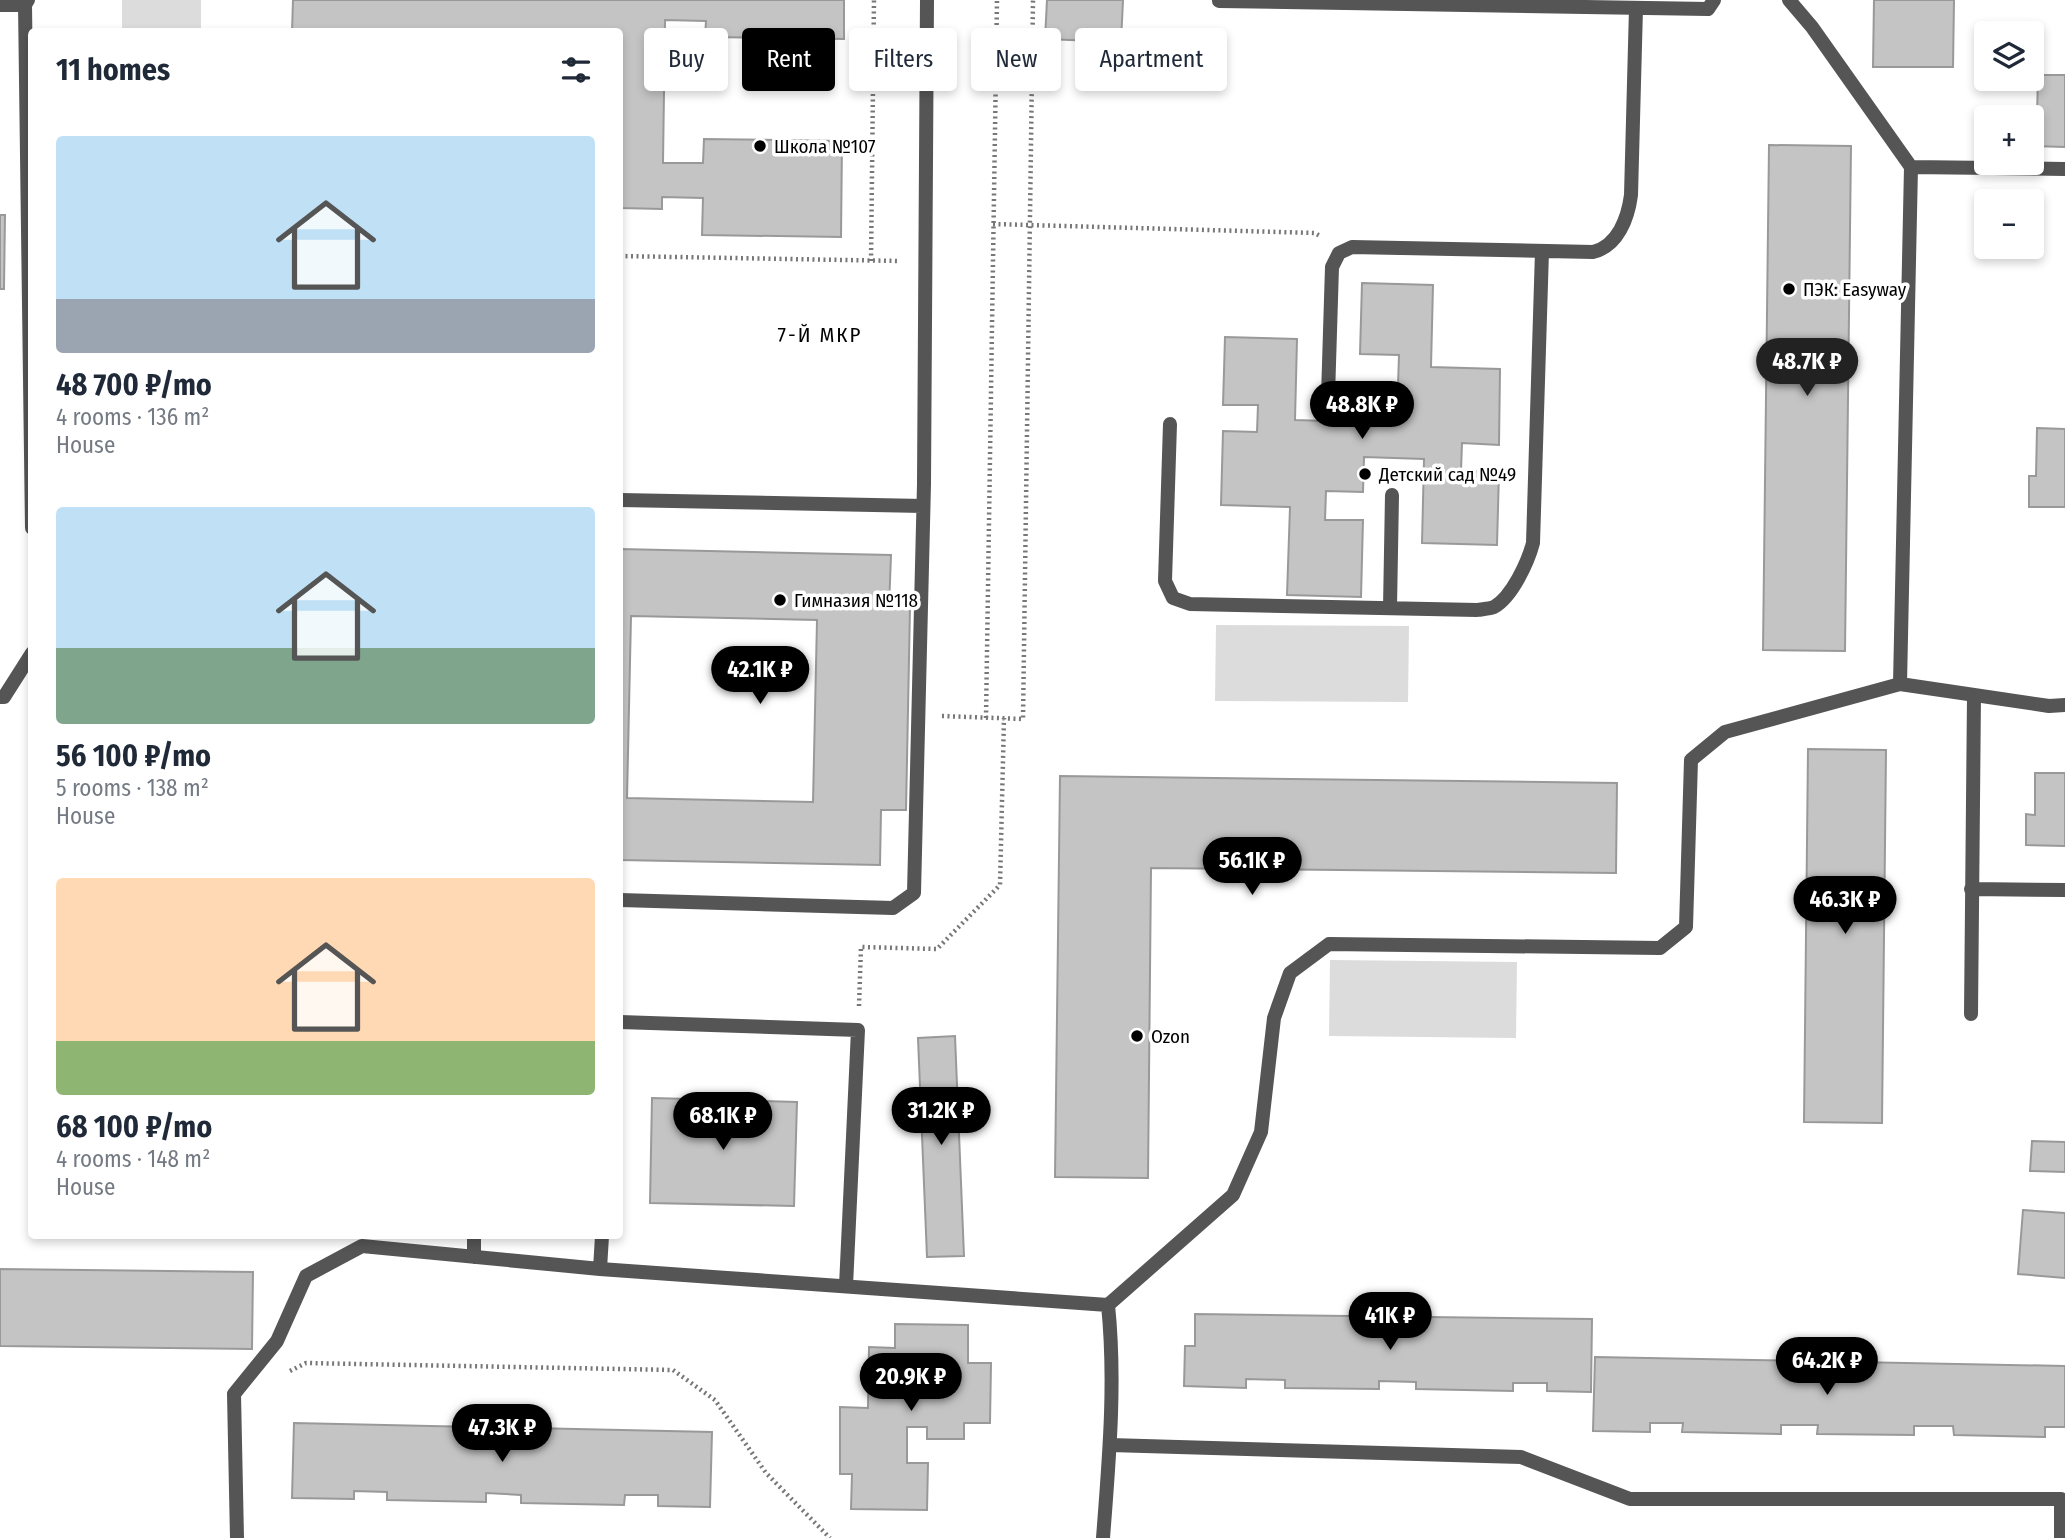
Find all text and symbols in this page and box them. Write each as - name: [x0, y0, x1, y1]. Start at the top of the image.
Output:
- map controls: [1974, 21, 2044, 259]
- button: layers: [1974, 21, 2044, 91]
- chip: Buy: [644, 28, 728, 91]
- chip: Rent: [742, 28, 835, 91]
- chip: Filters: [849, 28, 957, 91]
- chip: New: [971, 28, 1061, 91]
- chip: Apartment: [1075, 28, 1227, 91]
- icon: filters: [557, 51, 595, 89]
- text: 11 homes: [56, 52, 170, 88]
- button: +: [1974, 105, 2044, 175]
- place label: Школа №107: [774, 135, 876, 158]
- marker: Школа №107: [752, 138, 768, 154]
- icon: home: [263, 182, 389, 308]
- button: −: [1974, 189, 2044, 259]
- place label: ПЭК: Easyway: [1803, 278, 1907, 301]
- marker: ПЭК: Easyway: [1781, 281, 1797, 297]
- district label: 7-Й МКР: [777, 322, 863, 348]
- pin: 48.7K ₽: [1742, 338, 1872, 398]
- text: 48.7K ₽: [1772, 347, 1842, 375]
- text: 48 700 ₽/mo: [56, 367, 212, 403]
- pin: 48.8K ₽: [1297, 382, 1427, 441]
- text: 48.8K ₽: [1326, 390, 1398, 418]
- text: 4 rooms · 136 m²: [56, 403, 209, 431]
- text: House: [56, 431, 115, 459]
- place label: Детский сад №49: [1378, 463, 1516, 486]
- marker: Детский сад №49: [1357, 466, 1373, 482]
- icon: home: [263, 553, 389, 679]
- place label: Гимназия №118: [794, 589, 918, 612]
- marker: Гимназия №118: [772, 592, 788, 608]
- pin: 42.1K ₽: [695, 646, 825, 706]
- text: 42.1K ₽: [727, 655, 793, 683]
- text: 56 100 ₽/mo: [56, 738, 211, 774]
- text: 5 rooms · 138 m²: [56, 774, 209, 802]
- text: House: [56, 802, 115, 830]
- pin: 56.1K ₽: [1187, 838, 1317, 897]
- text: 56.1K ₽: [1219, 846, 1285, 874]
- pin: 46.3K ₽: [1780, 876, 1910, 936]
- text: 46.3K ₽: [1810, 885, 1880, 913]
- icon: home: [263, 924, 389, 1050]
- place label: Ozon: [1151, 1025, 1190, 1048]
- marker: Ozon: [1129, 1028, 1145, 1044]
- pin: 31.2K ₽: [876, 1088, 1006, 1147]
- pin: 68.1K ₽: [658, 1092, 788, 1152]
- text: 31.2K ₽: [908, 1096, 974, 1124]
- text: 68.1K ₽: [689, 1101, 757, 1129]
- text: 68 100 ₽/mo: [56, 1109, 212, 1145]
- text: 4 rooms · 148 m²: [56, 1145, 210, 1173]
- text: House: [56, 1173, 115, 1201]
- pin: 41K ₽: [1341, 1292, 1439, 1352]
- text: 41K ₽: [1365, 1301, 1415, 1329]
- pin: 64.2K ₽: [1762, 1338, 1892, 1397]
- text: 64.2K ₽: [1792, 1346, 1862, 1374]
- pin: 20.9K ₽: [846, 1354, 976, 1413]
- text: 20.9K ₽: [876, 1362, 946, 1390]
- pin: 47.3K ₽: [437, 1404, 567, 1464]
- text: 47.3K ₽: [468, 1413, 536, 1441]

